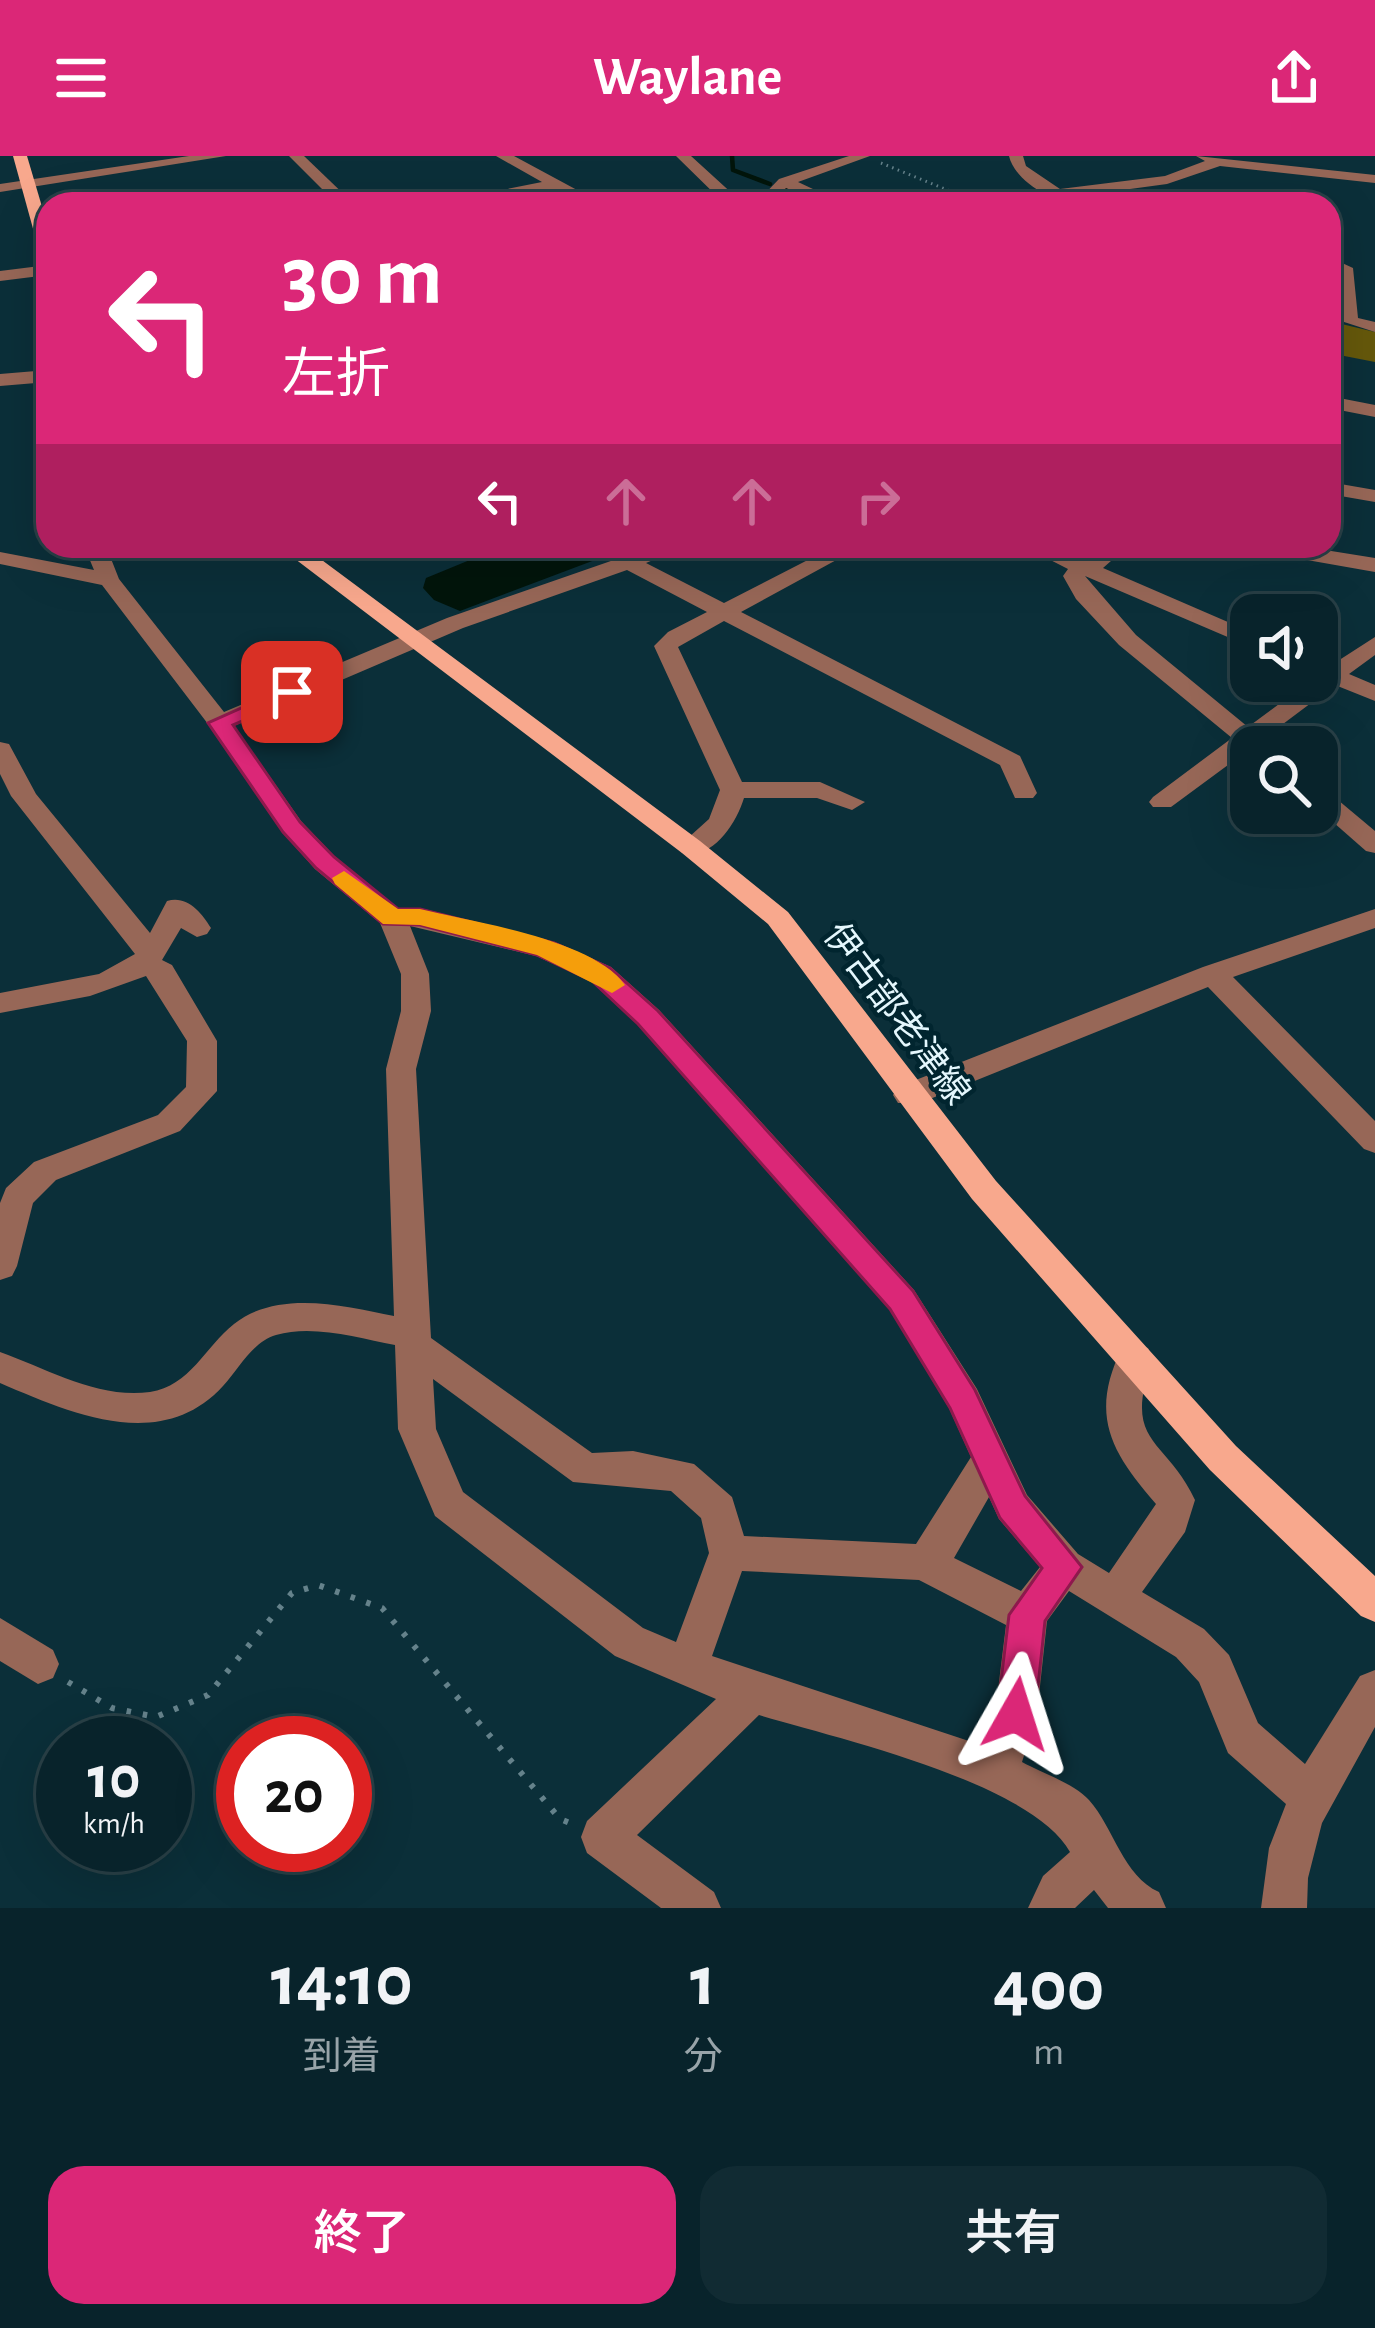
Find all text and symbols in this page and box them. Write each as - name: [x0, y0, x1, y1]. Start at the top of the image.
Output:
- icon: menu: [48, 45, 114, 111]
- icon: share: [1261, 45, 1327, 111]
- text: Waylane: [593, 51, 782, 105]
- text: 30 m: [282, 236, 442, 320]
- icon: left: [84, 240, 240, 396]
- text: 左折: [282, 349, 390, 403]
- icon: left: [467, 468, 533, 534]
- icon: ahead: [593, 468, 659, 534]
- icon: ahead: [719, 468, 785, 534]
- icon: right: [845, 468, 911, 534]
- map controls: [1230, 594, 1338, 834]
- button: sound: [1230, 594, 1338, 702]
- pin: [241, 641, 343, 743]
- icon: arrive: [259, 659, 325, 725]
- button: search: [1230, 726, 1338, 834]
- street label: 伊古部老津線: [817, 916, 977, 1111]
- position arrow: [953, 1651, 1079, 1777]
- speed limit sign: 20: [216, 1716, 372, 1872]
- text: 10: [88, 1749, 140, 1809]
- text: km/h: [83, 1809, 145, 1839]
- text: 14:10: [271, 1946, 413, 2018]
- text: 1: [690, 1946, 716, 2018]
- text: 400: [993, 1951, 1104, 2023]
- text: m: [1033, 2033, 1064, 2072]
- text: 到着: [303, 2038, 381, 2077]
- text: 分: [683, 2038, 722, 2077]
- button: 終了: [48, 2166, 676, 2304]
- button: 共有: [700, 2166, 1327, 2304]

